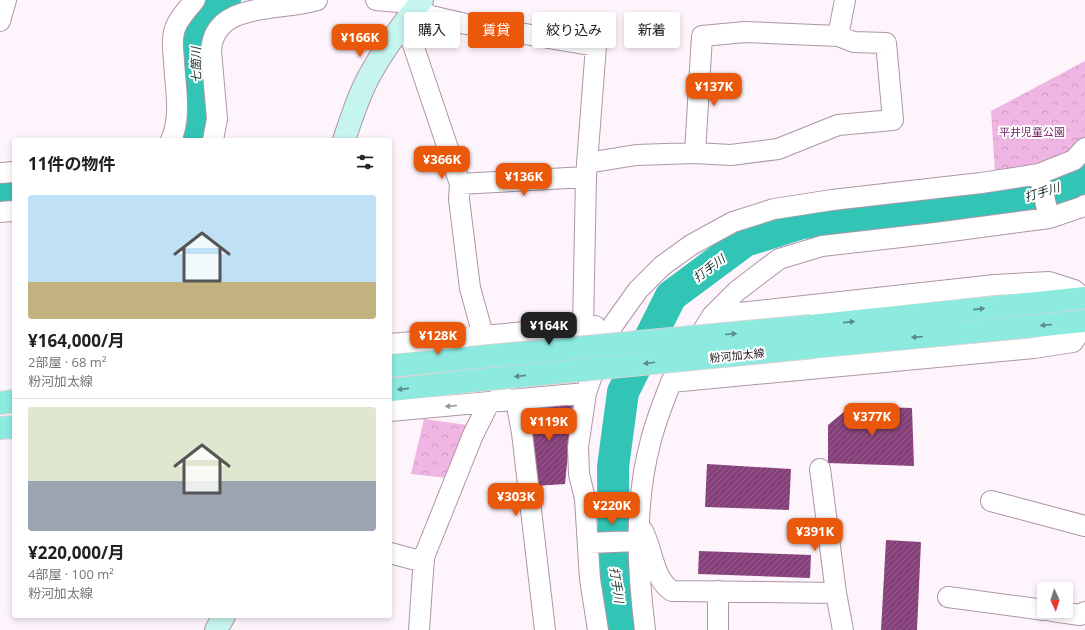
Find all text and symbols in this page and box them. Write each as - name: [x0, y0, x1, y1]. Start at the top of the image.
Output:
- chip: 購入: [404, 12, 460, 48]
- chip: 賃貸: [468, 12, 524, 48]
- chip: 絞り込み: [532, 12, 616, 48]
- chip: 新着: [624, 12, 680, 48]
- pin: ¥166K: [332, 24, 388, 58]
- text: ¥166K: [341, 28, 379, 46]
- water label: 七箇川: [187, 45, 205, 83]
- pin: ¥137K: [686, 73, 742, 107]
- text: ¥137K: [695, 77, 733, 95]
- park label: 平井児童公園: [999, 124, 1065, 139]
- pin: ¥366K: [414, 146, 470, 180]
- text: ¥366K: [423, 150, 461, 168]
- icon: filters: [354, 151, 376, 173]
- text: 11件の物件: [28, 152, 115, 175]
- pin: ¥136K: [496, 163, 552, 197]
- text: ¥136K: [505, 167, 543, 185]
- water label: 打手川: [1022, 178, 1064, 205]
- icon: home: [166, 221, 238, 293]
- water label: 打手川: [690, 249, 730, 286]
- one-way arrow: [973, 306, 985, 312]
- pin: ¥164K: [521, 312, 577, 346]
- text: ¥164K: [530, 316, 568, 334]
- one-way arrow: [843, 319, 855, 325]
- pin: ¥128K: [410, 322, 466, 356]
- one-way arrow: [1040, 322, 1052, 328]
- text: ¥128K: [419, 326, 457, 344]
- text: ¥164,000/月: [28, 329, 125, 352]
- one-way arrow: [724, 330, 737, 337]
- one-way arrow: [911, 334, 923, 341]
- street label: 粉河加太線: [709, 345, 765, 365]
- text: 2部屋 · 68 m²: [28, 353, 106, 371]
- one-way arrow: [643, 360, 655, 367]
- text: 粉河加太線: [28, 372, 93, 390]
- one-way arrow: [514, 373, 526, 380]
- one-way arrow: [397, 385, 409, 392]
- one-way arrow: [445, 402, 457, 409]
- pin: ¥377K: [844, 403, 900, 437]
- text: ¥377K: [853, 407, 891, 425]
- pin: ¥119K: [521, 408, 577, 442]
- text: ¥119K: [530, 412, 568, 430]
- icon: home: [166, 433, 238, 505]
- pin: ¥303K: [488, 483, 544, 517]
- text: ¥303K: [497, 487, 535, 505]
- pin: ¥220K: [584, 492, 640, 526]
- text: ¥220K: [593, 496, 631, 514]
- pin: ¥391K: [787, 518, 843, 552]
- text: ¥391K: [796, 522, 834, 540]
- text: ¥220,000/月: [28, 541, 125, 564]
- text: 4部屋 · 100 m²: [28, 565, 114, 583]
- water label: 打手川: [606, 566, 628, 606]
- north arrow: [1037, 582, 1073, 618]
- map controls: [1037, 582, 1073, 618]
- text: 粉河加太線: [28, 584, 93, 602]

